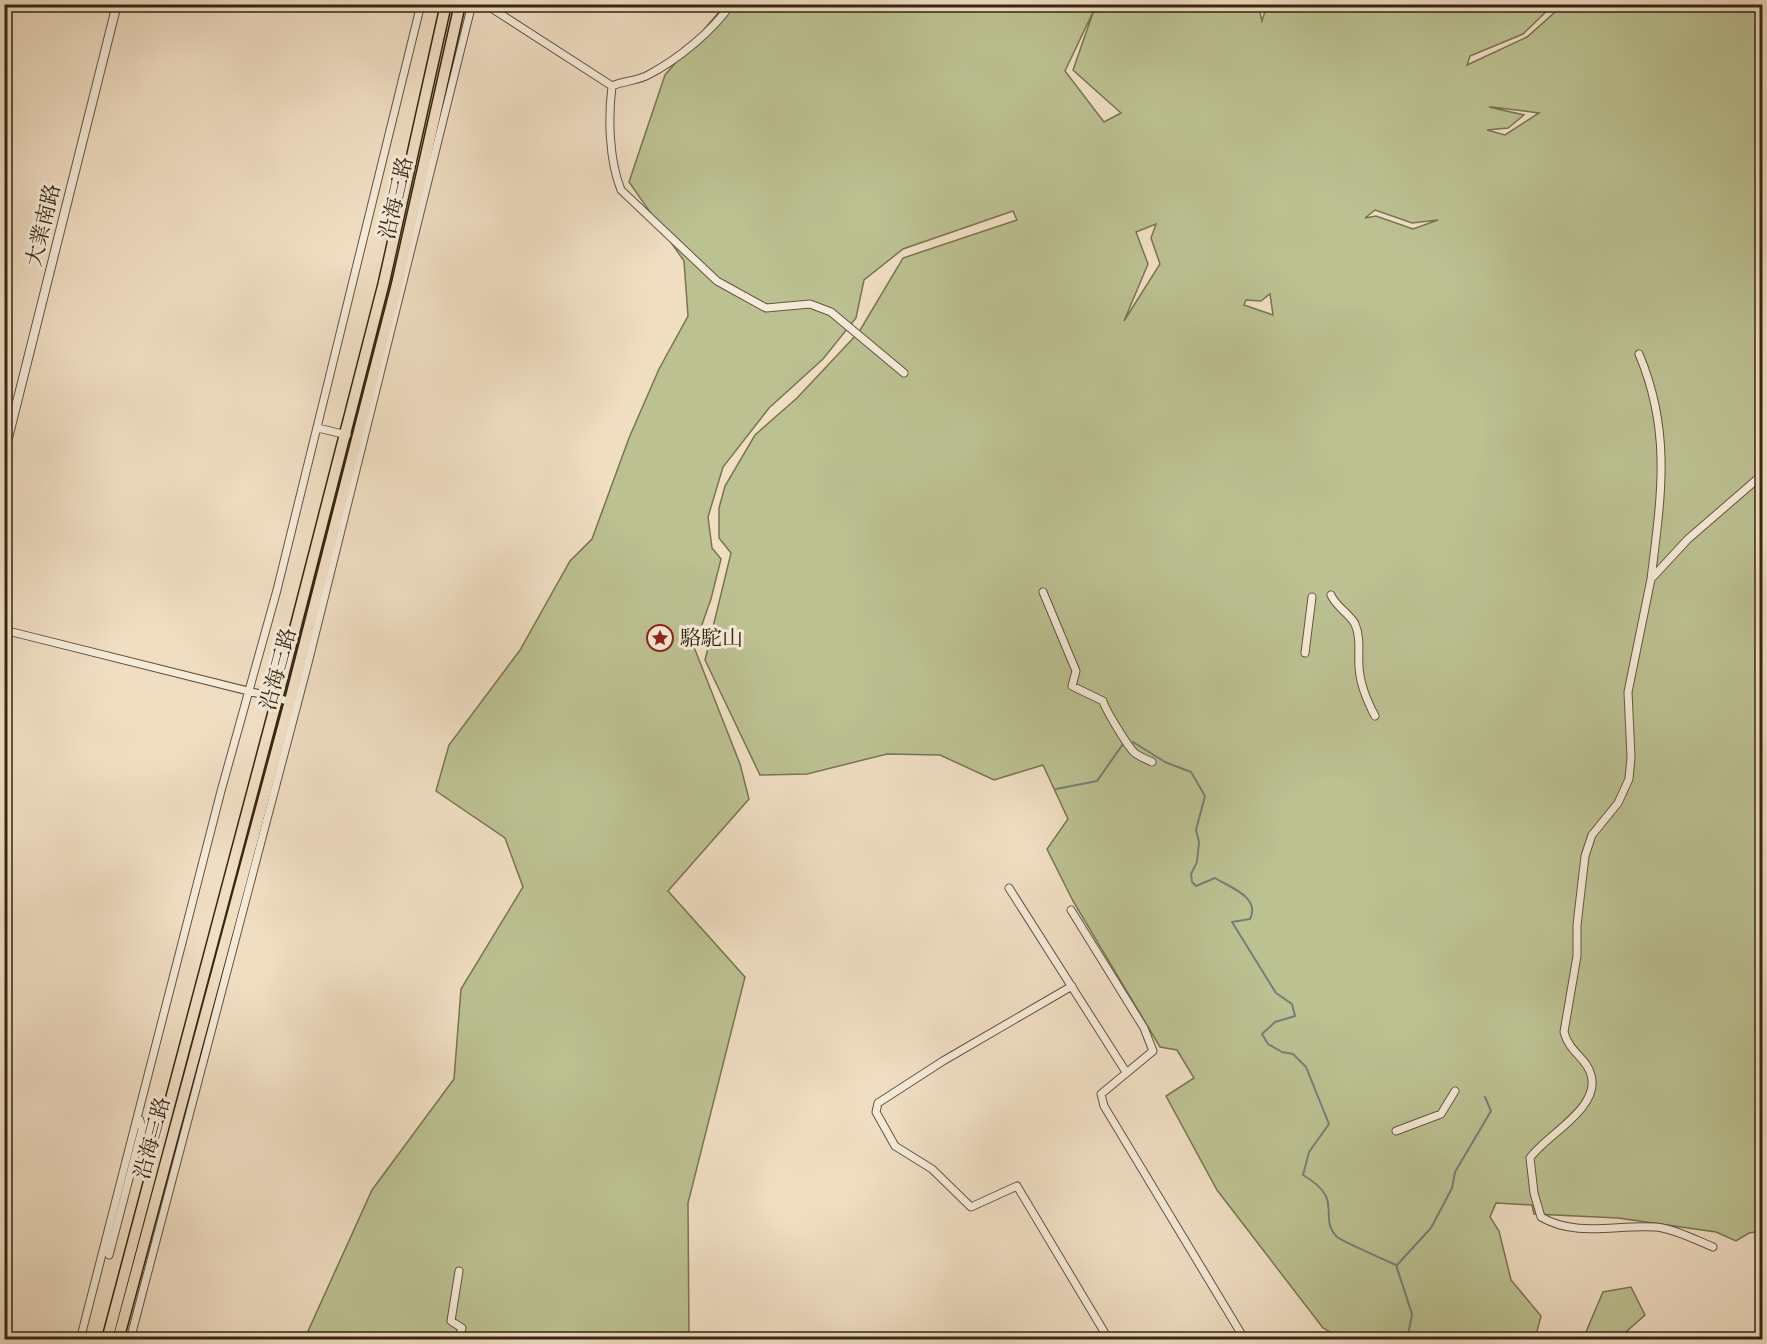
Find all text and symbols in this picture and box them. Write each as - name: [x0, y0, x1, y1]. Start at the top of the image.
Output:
- street label: 沿海三路: [374, 154, 422, 243]
- street label: 大業南路: [20, 181, 70, 270]
- place icon: 駱駝山: [645, 623, 675, 653]
- street label: 沿海三路: [255, 625, 305, 714]
- place label: 駱駝山: [680, 625, 743, 655]
- street label: 沿海三路: [129, 1094, 179, 1183]

